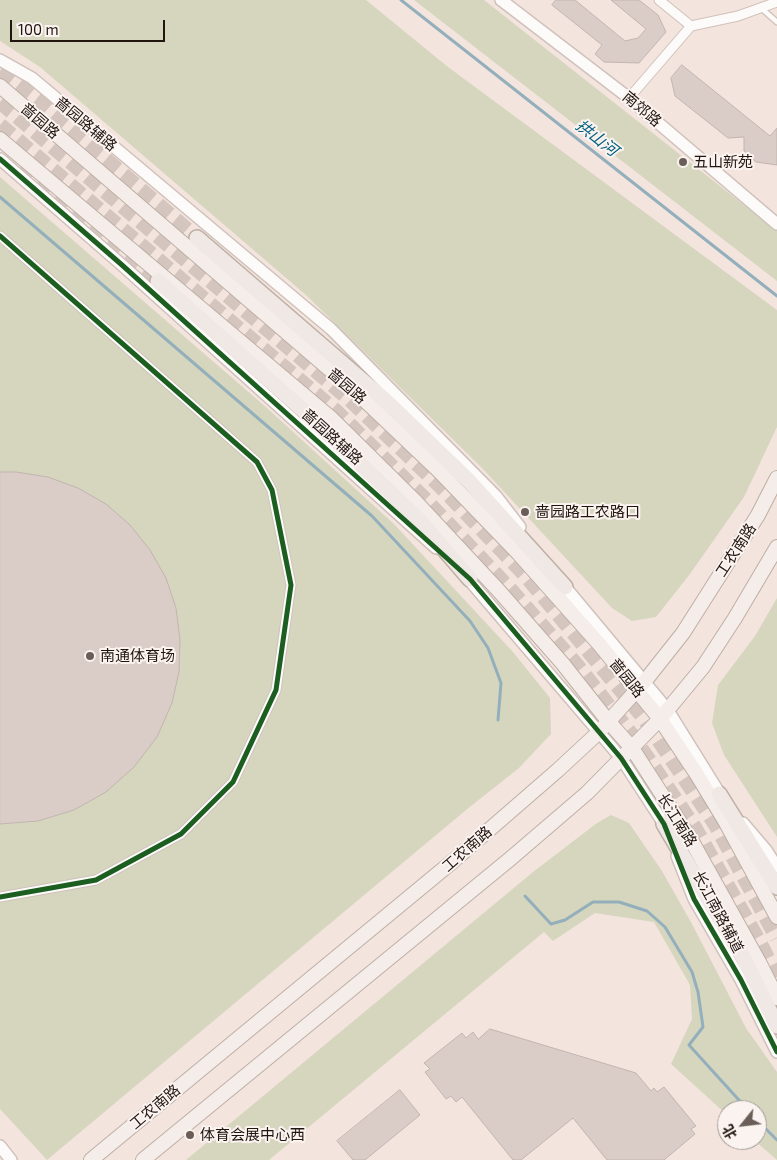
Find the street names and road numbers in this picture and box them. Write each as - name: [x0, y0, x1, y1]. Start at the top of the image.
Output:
- street label: 南郊路: [619, 88, 665, 130]
- street label: 啬园路辅路: [51, 93, 121, 155]
- street label: 啬园路: [17, 99, 63, 143]
- street label: 啬园路: [324, 364, 370, 408]
- street label: 啬园路辅路: [298, 405, 366, 469]
- street label: 工农南路: [712, 520, 760, 580]
- street label: 啬园路: [606, 655, 648, 701]
- street label: 长江南路: [653, 790, 701, 850]
- street label: 工农南路: [438, 823, 496, 875]
- street label: 长江南路辅道: [689, 868, 747, 956]
- street label: 工农南路: [126, 1081, 184, 1133]

